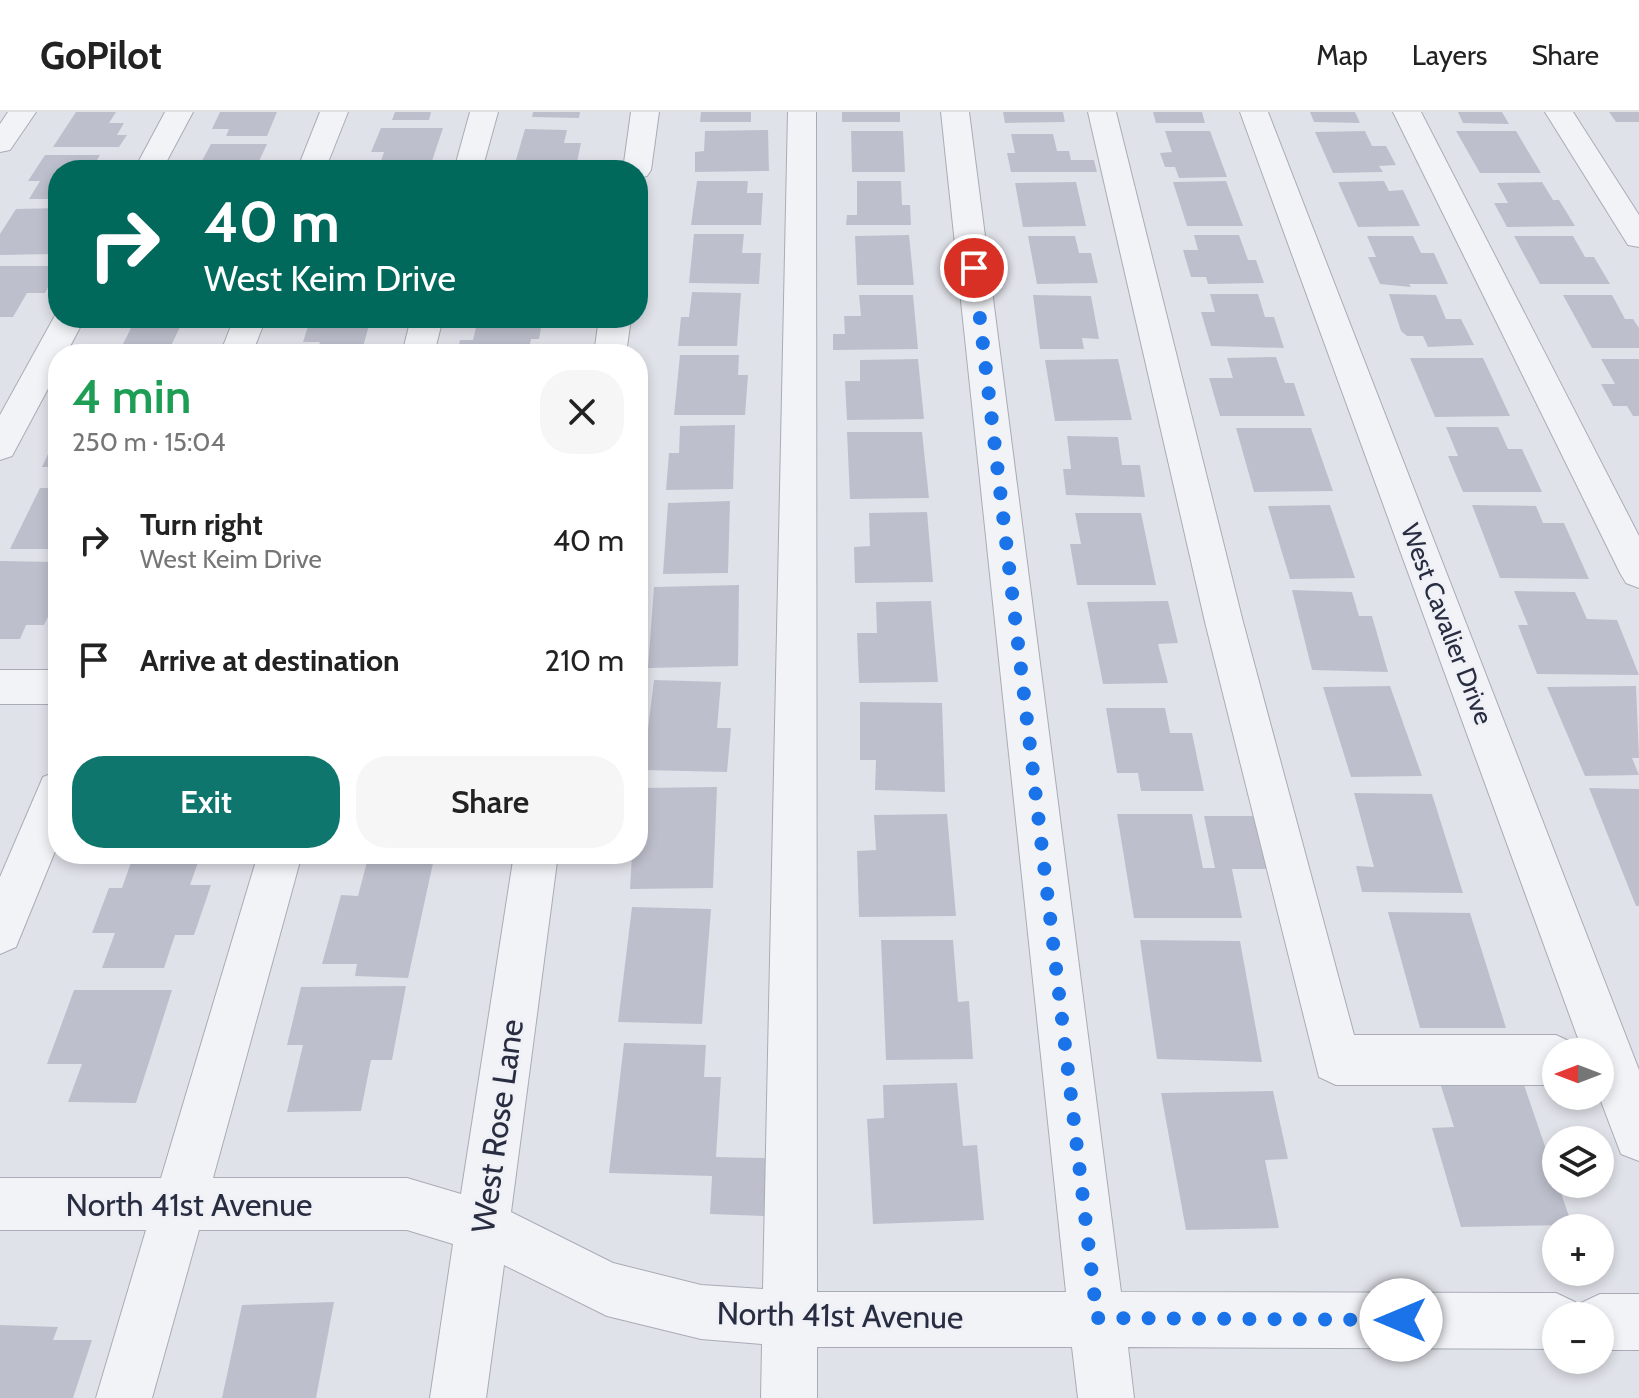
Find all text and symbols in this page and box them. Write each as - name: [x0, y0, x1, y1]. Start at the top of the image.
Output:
- text: GoPilot: [40, 32, 162, 79]
- text: Map: [1316, 38, 1368, 72]
- text: Layers: [1412, 38, 1487, 72]
- text: Share: [1531, 38, 1599, 72]
- text: 40 m: [204, 188, 340, 256]
- icon: right: [72, 192, 176, 296]
- pin: [940, 234, 1008, 302]
- icon: arrive: [952, 246, 996, 290]
- text: West Keim Drive: [204, 256, 456, 300]
- text: 4 min: [72, 367, 191, 425]
- button: close: [540, 370, 624, 454]
- text: 250 m · 15:04: [72, 426, 226, 458]
- text: Turn right: [140, 506, 263, 543]
- icon: right: [72, 518, 116, 562]
- street label: West Cavalier Drive: [1394, 519, 1500, 729]
- text: 40 m: [553, 522, 624, 559]
- text: West Keim Drive: [140, 543, 322, 575]
- icon: arrive: [72, 638, 116, 682]
- text: Arrive at destination: [140, 642, 400, 679]
- text: 210 m: [544, 642, 624, 679]
- button: Exit: [72, 756, 340, 848]
- button: Share: [356, 756, 624, 848]
- street label: West Rose Lane: [463, 1017, 531, 1235]
- north arrow: [1542, 1038, 1614, 1110]
- map controls: [1542, 1038, 1614, 1374]
- button: layers: [1542, 1126, 1614, 1198]
- street label: North 41st Avenue: [66, 1185, 312, 1224]
- button: +: [1542, 1214, 1614, 1286]
- position arrow: [1359, 1278, 1443, 1362]
- street label: North 41st Avenue: [716, 1293, 964, 1337]
- button: −: [1542, 1302, 1614, 1374]

